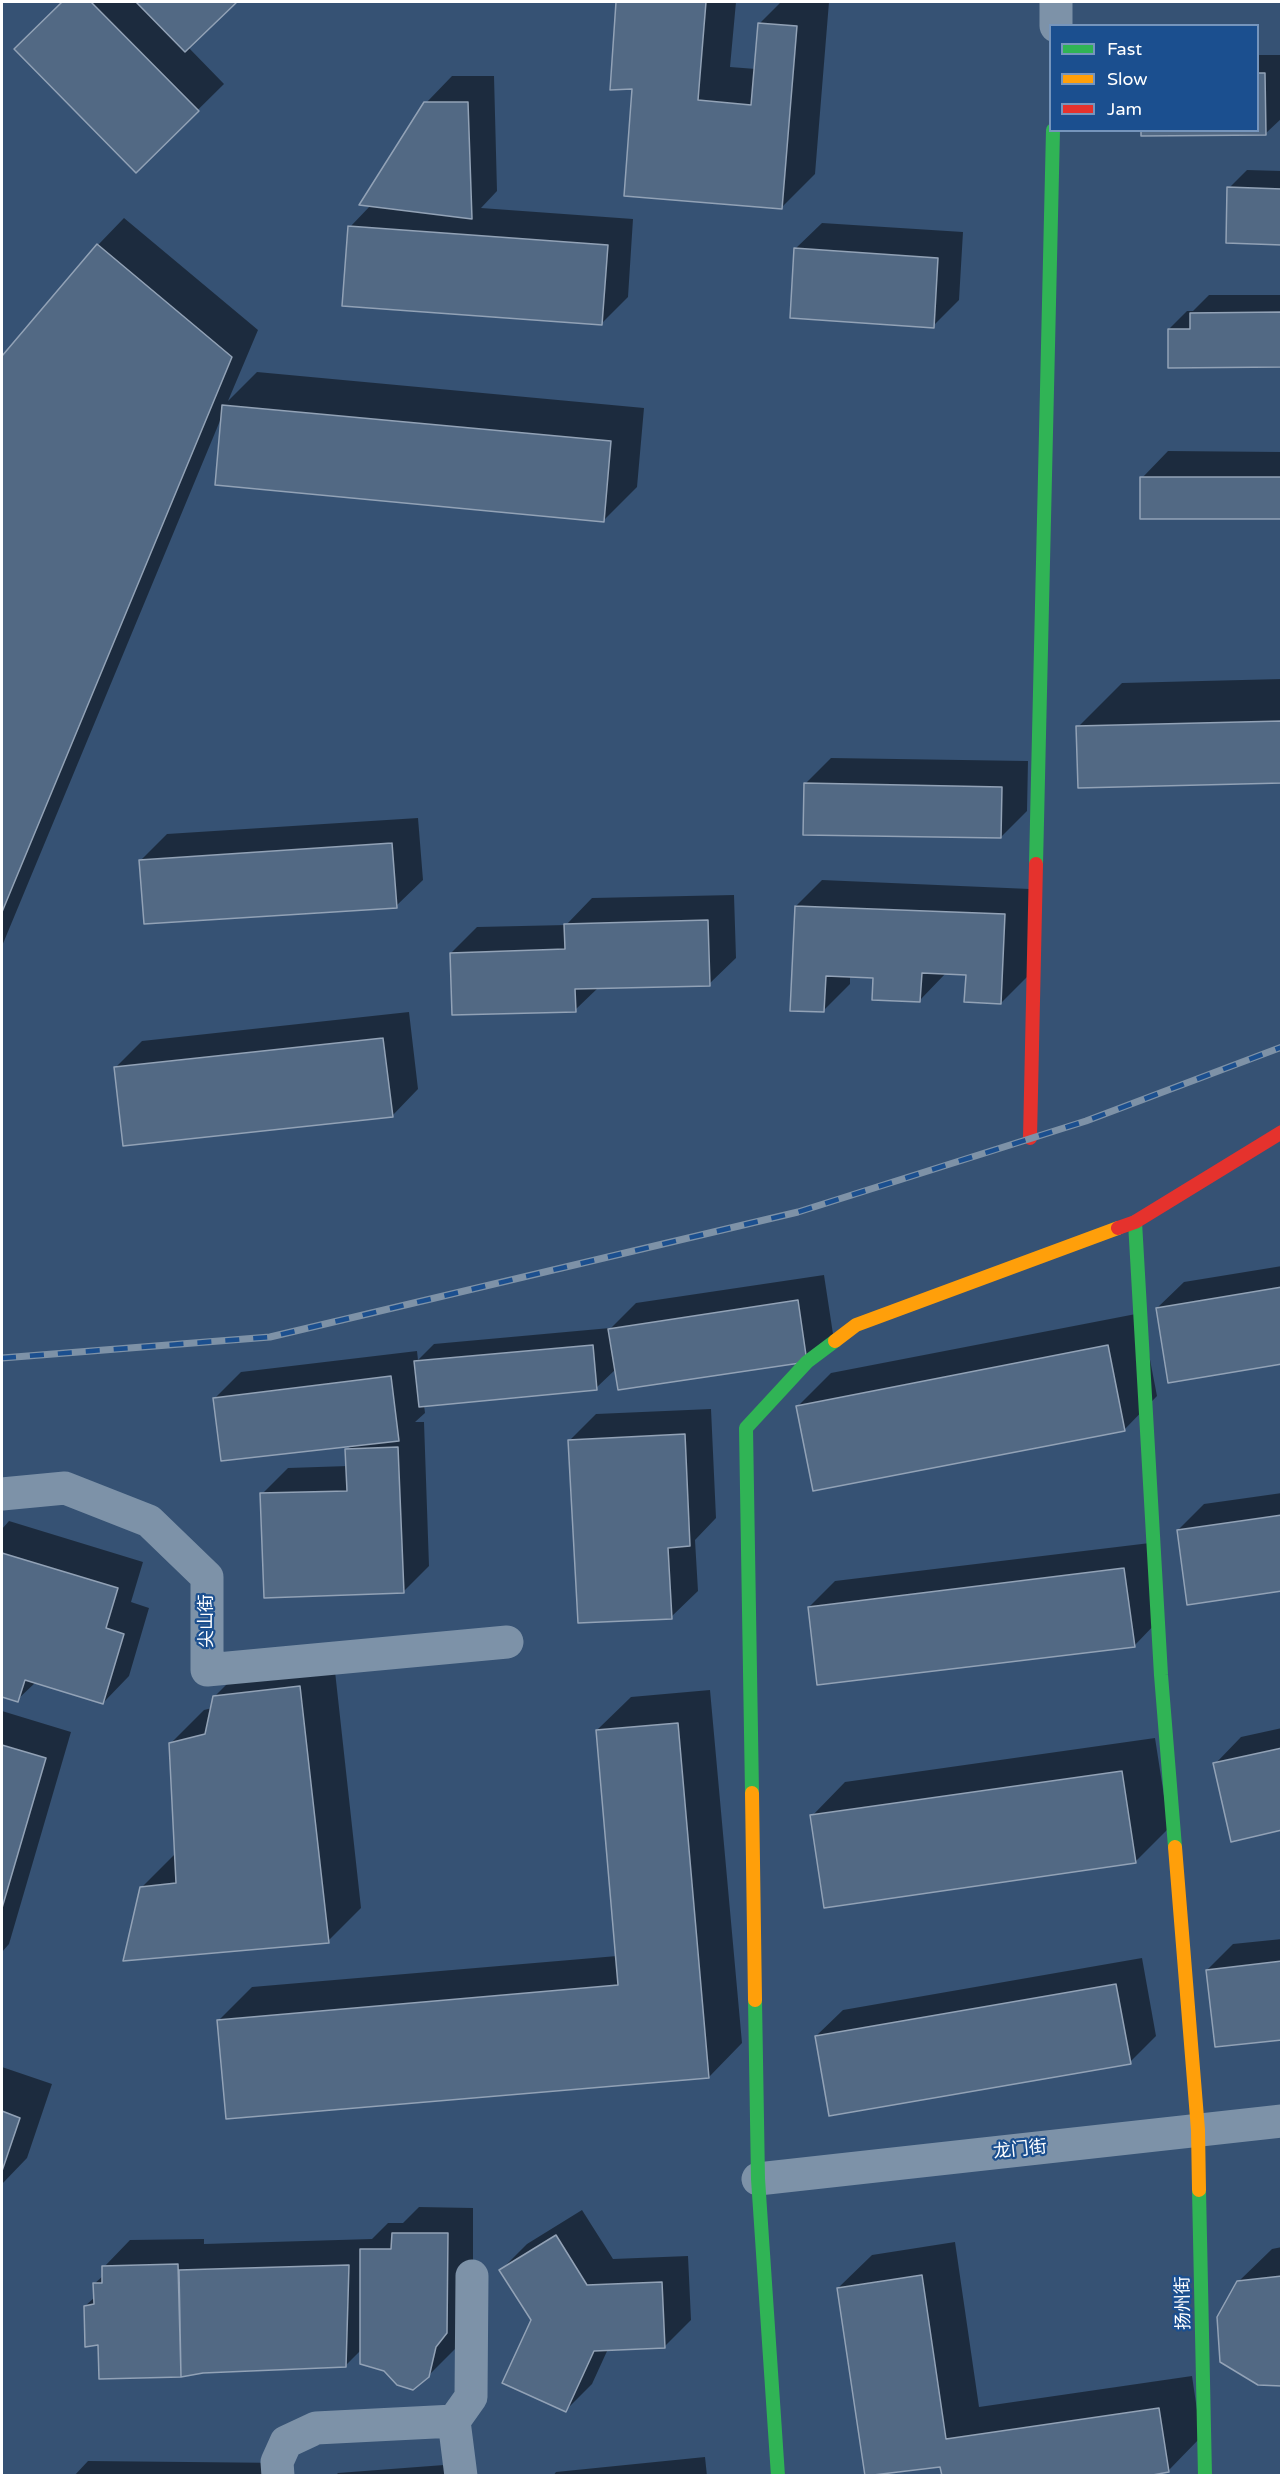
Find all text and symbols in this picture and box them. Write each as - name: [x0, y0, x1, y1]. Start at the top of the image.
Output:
- legend: [1049, 24, 1259, 132]
- text: Fast: [1107, 38, 1142, 60]
- text: Slow: [1107, 68, 1148, 90]
- text: Jam: [1107, 98, 1142, 120]
- street label: 尖山街: [196, 1594, 218, 1648]
- street label: 龙门街: [992, 2136, 1048, 2164]
- street label: 扬州街: [1173, 2276, 1195, 2330]

